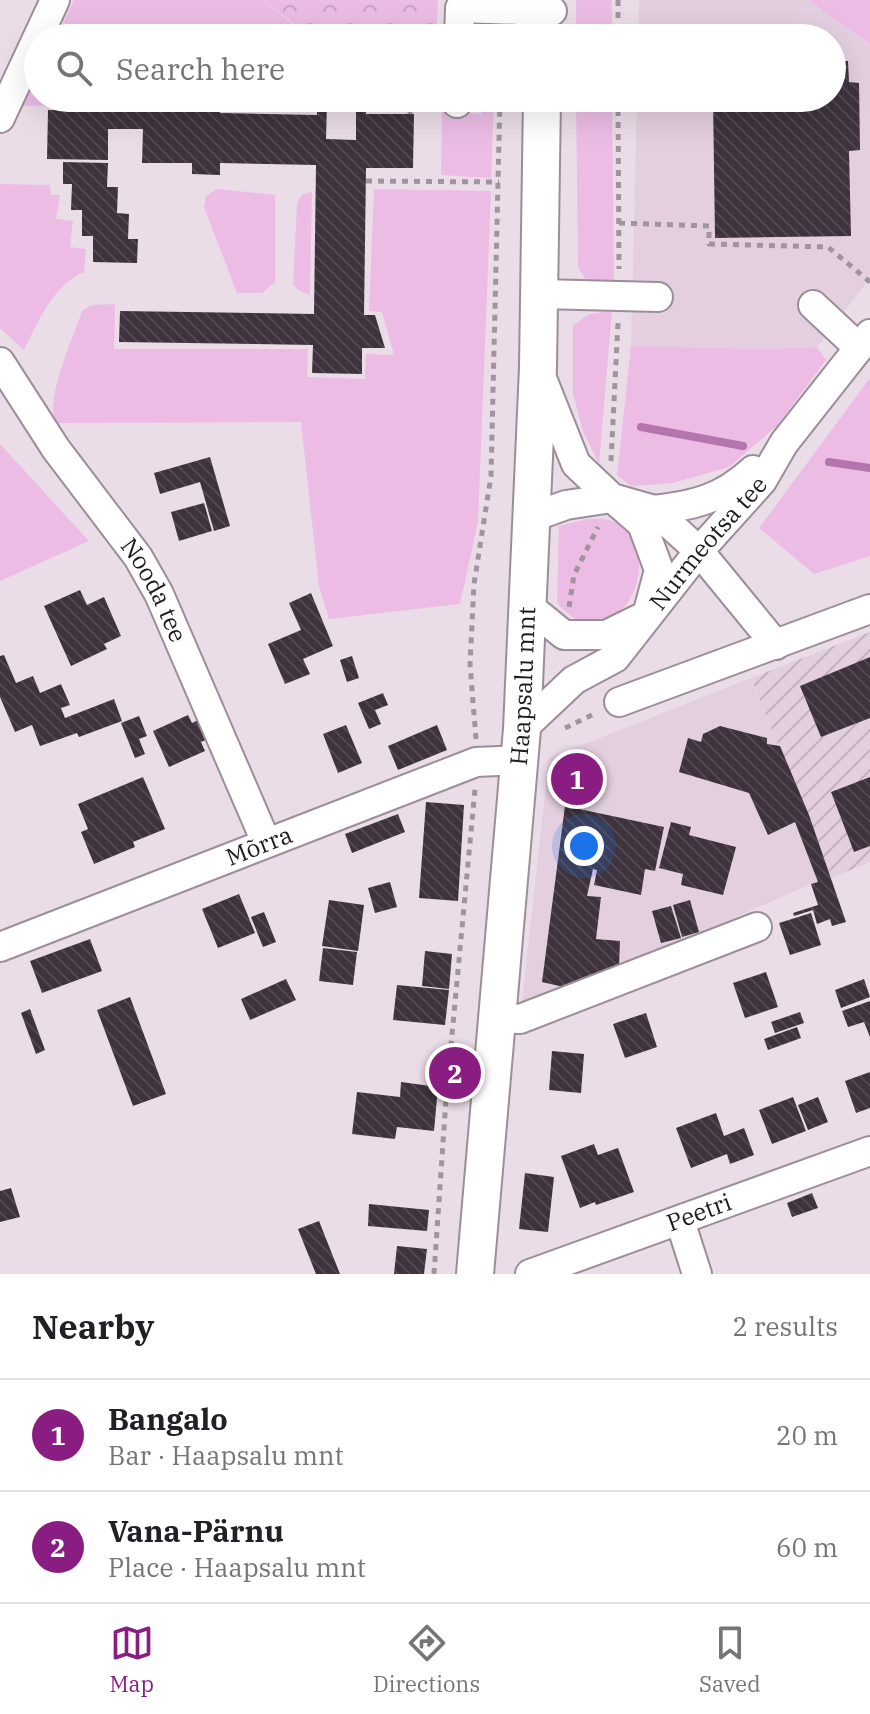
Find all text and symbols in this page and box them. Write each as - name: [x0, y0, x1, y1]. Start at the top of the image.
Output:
- search box: [24, 24, 846, 112]
- icon: search: [52, 46, 96, 90]
- text: Search here: [116, 49, 285, 88]
- street label: Nurmeotsa tee: [642, 469, 774, 616]
- street label: Nooda tee: [114, 531, 195, 647]
- street label: Haapsalu mnt: [502, 606, 542, 767]
- pin: 1: [551, 749, 603, 809]
- street label: Mõrra: [221, 818, 297, 873]
- your location: [564, 826, 604, 866]
- pin: 2: [429, 1043, 481, 1103]
- street label: Peetri: [662, 1185, 736, 1238]
- text: Nearby: [32, 1304, 154, 1348]
- text: 2 results: [732, 1309, 838, 1343]
- text: Bangalo: [108, 1399, 228, 1438]
- text: 1: [50, 1418, 66, 1452]
- text: 20 m: [776, 1418, 838, 1452]
- text: Bar · Haapsalu mnt: [108, 1438, 344, 1472]
- text: Vana-Pärnu: [108, 1511, 284, 1550]
- text: 2: [50, 1530, 66, 1564]
- text: 60 m: [776, 1530, 838, 1564]
- text: Place · Haapsalu mnt: [108, 1550, 366, 1584]
- tab: Map: [109, 1621, 154, 1698]
- tab: Directions: [373, 1621, 480, 1698]
- tab: Saved: [699, 1621, 761, 1698]

